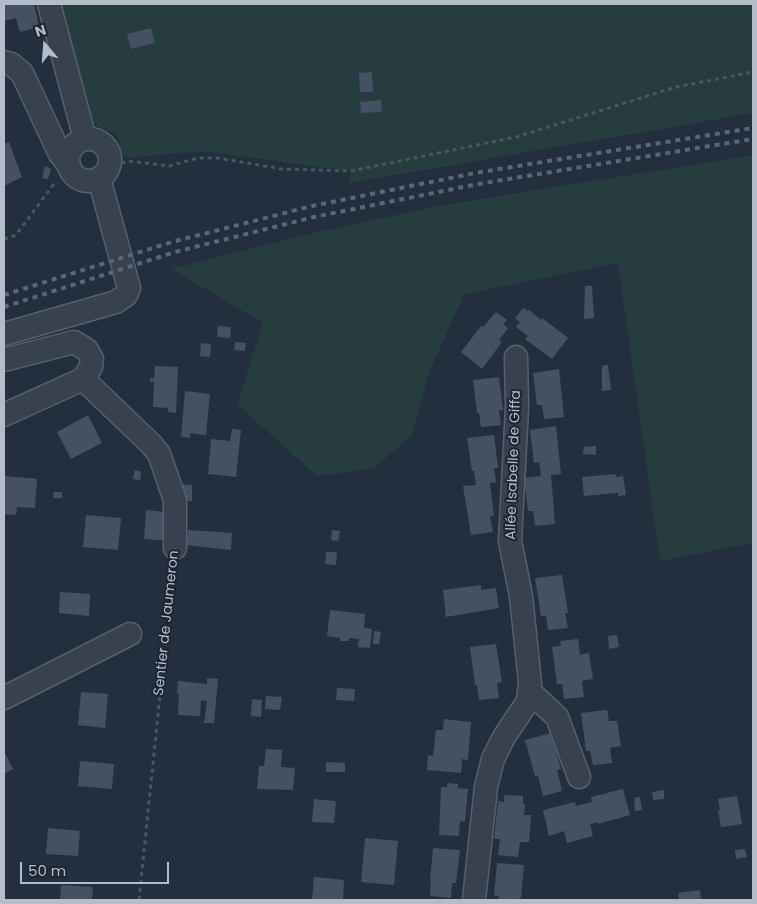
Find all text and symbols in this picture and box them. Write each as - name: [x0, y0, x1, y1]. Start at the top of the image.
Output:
- north arrow: [20, 20, 70, 70]
- text: N: [32, 20, 48, 42]
- street label: Allée Isabelle de Giffa: [503, 390, 525, 540]
- street label: Sentier de Jaumeron: [151, 550, 183, 696]
- scale bar: [22, 852, 171, 884]
- text: 50 m: [28, 860, 66, 881]

